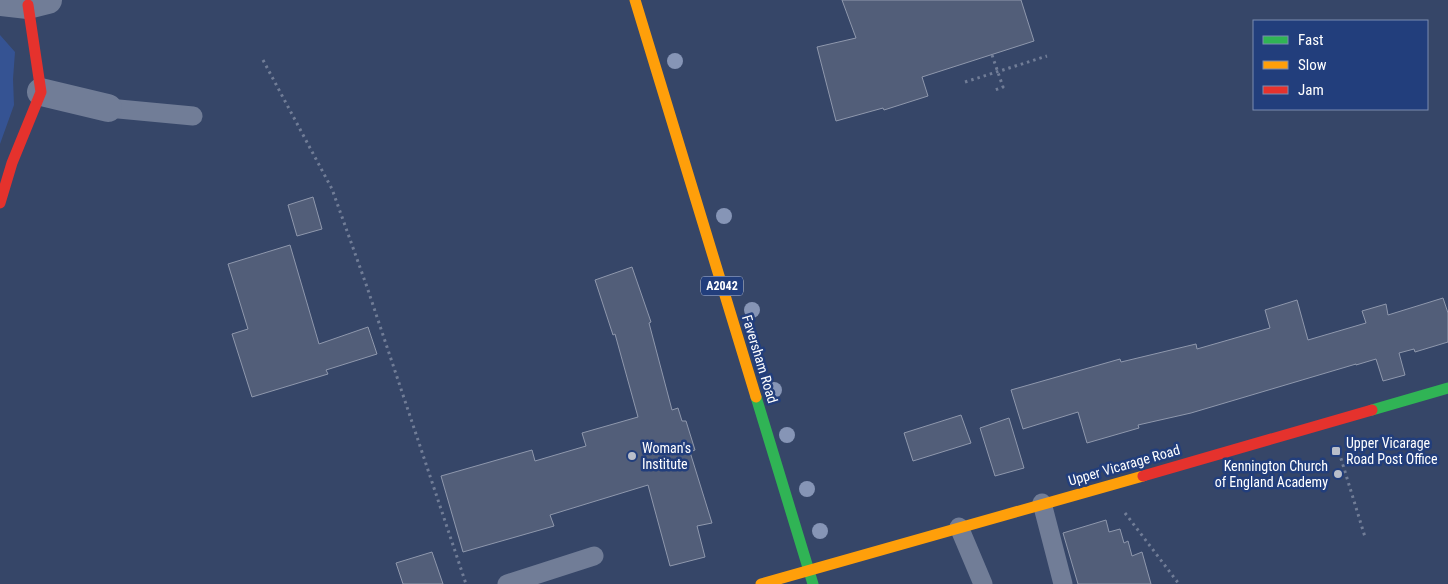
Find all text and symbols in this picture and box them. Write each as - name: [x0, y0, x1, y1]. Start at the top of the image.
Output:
- legend: [1253, 20, 1428, 110]
- text: Fast: [1298, 31, 1323, 49]
- text: Slow: [1298, 56, 1327, 74]
- text: Jam: [1298, 81, 1324, 99]
- road number: A2042: [701, 276, 743, 296]
- street label: Faversham Road: [739, 313, 781, 405]
- place label: Upper Vicarage Road Post Office: [1346, 435, 1438, 467]
- place label: Woman's Institute: [642, 440, 691, 472]
- street label: Upper Vicarage Road: [1066, 441, 1182, 489]
- marker: Upper Vicarage Road Post Office: [1330, 445, 1342, 457]
- marker: Woman's Institute: [626, 450, 638, 462]
- place label: Kennington Church of England Academy: [1215, 458, 1328, 490]
- marker: Kennington Church of England Academy: [1332, 468, 1344, 480]

